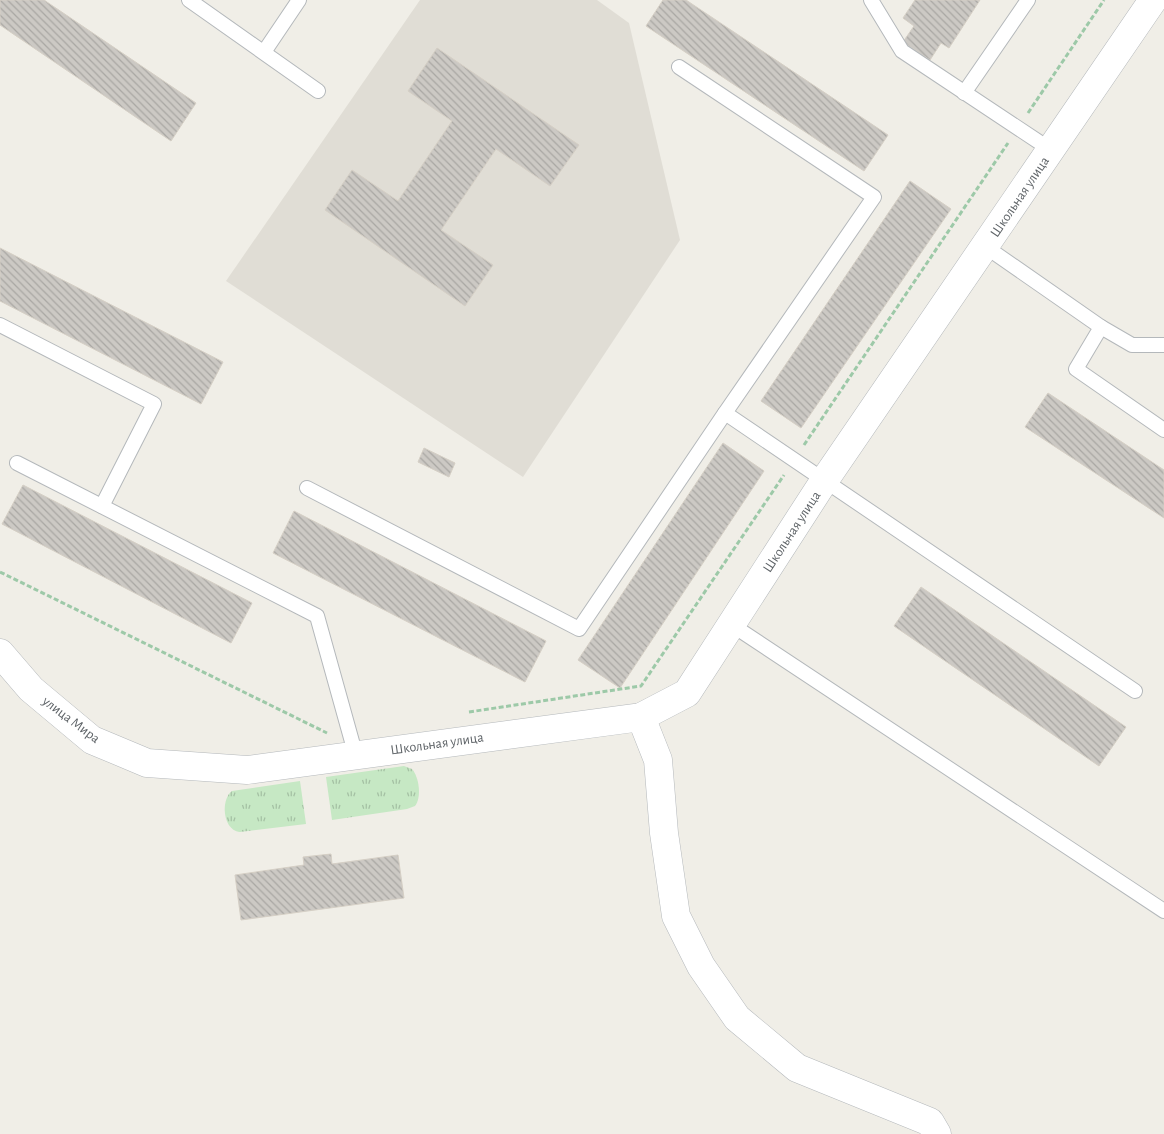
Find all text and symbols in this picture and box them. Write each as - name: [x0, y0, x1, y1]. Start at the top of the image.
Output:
- street label: Школьная улица: [988, 154, 1052, 240]
- street label: Школьная улица: [761, 488, 824, 575]
- street label: улица Мира: [39, 693, 103, 746]
- street label: Школьная улица: [390, 730, 485, 757]

